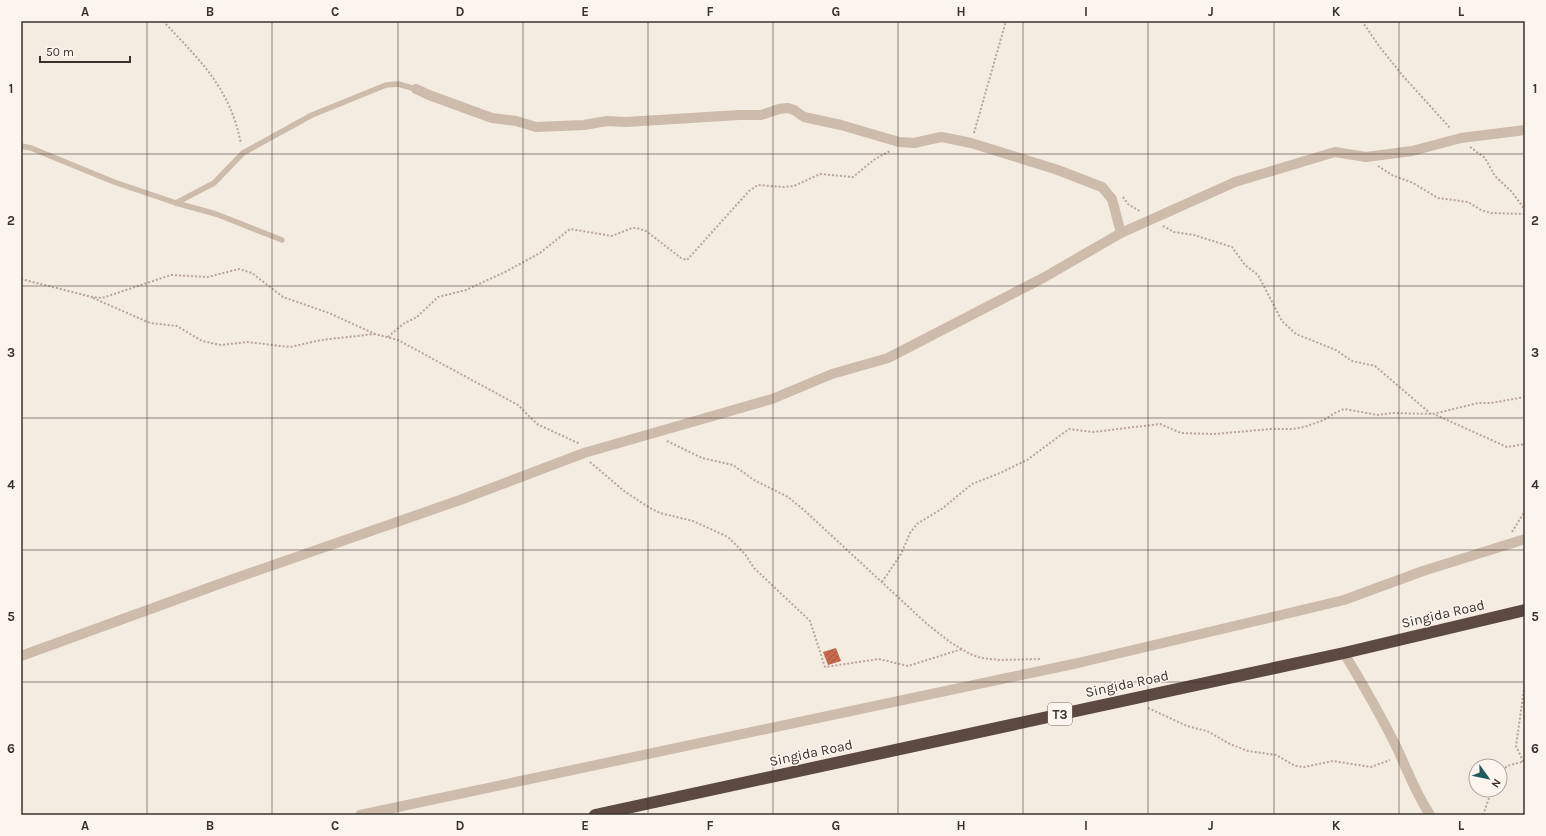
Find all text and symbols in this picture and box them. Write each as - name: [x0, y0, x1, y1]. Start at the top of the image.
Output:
- text: A: [81, 4, 89, 19]
- text: B: [206, 4, 214, 19]
- text: C: [331, 4, 339, 19]
- text: D: [456, 4, 465, 19]
- text: E: [581, 4, 589, 19]
- text: F: [706, 4, 714, 19]
- text: G: [832, 4, 840, 19]
- text: H: [956, 4, 966, 19]
- text: I: [1084, 4, 1088, 19]
- text: J: [1208, 4, 1214, 19]
- text: K: [1332, 4, 1341, 19]
- text: L: [1458, 4, 1465, 19]
- scale bar: [40, 38, 130, 64]
- text: 50 m: [46, 45, 74, 59]
- text: 1: [9, 81, 13, 96]
- text: 1: [1533, 81, 1537, 96]
- text: 2: [7, 213, 15, 228]
- text: 2: [1531, 213, 1539, 228]
- text: 3: [7, 345, 15, 360]
- text: 3: [1531, 345, 1539, 360]
- text: 4: [7, 477, 15, 492]
- text: 4: [1531, 477, 1539, 492]
- street label: Singida Road: [1400, 596, 1486, 632]
- text: 5: [7, 609, 15, 624]
- text: 5: [1531, 609, 1539, 624]
- street label: Singida Road: [1084, 667, 1170, 701]
- road number: T3: [1048, 703, 1072, 725]
- street label: Singida Road: [768, 736, 854, 770]
- text: 6: [7, 741, 15, 756]
- text: 6: [1531, 741, 1539, 756]
- north arrow: [1468, 758, 1508, 798]
- text: N: [1488, 776, 1504, 790]
- text: A: [81, 818, 89, 833]
- text: B: [206, 818, 214, 833]
- text: C: [331, 818, 339, 833]
- text: D: [456, 818, 465, 833]
- text: E: [581, 818, 589, 833]
- text: F: [706, 818, 714, 833]
- text: G: [832, 818, 840, 833]
- text: H: [956, 818, 966, 833]
- text: I: [1084, 818, 1088, 833]
- text: J: [1208, 818, 1214, 833]
- text: K: [1332, 818, 1341, 833]
- text: L: [1458, 818, 1465, 833]

